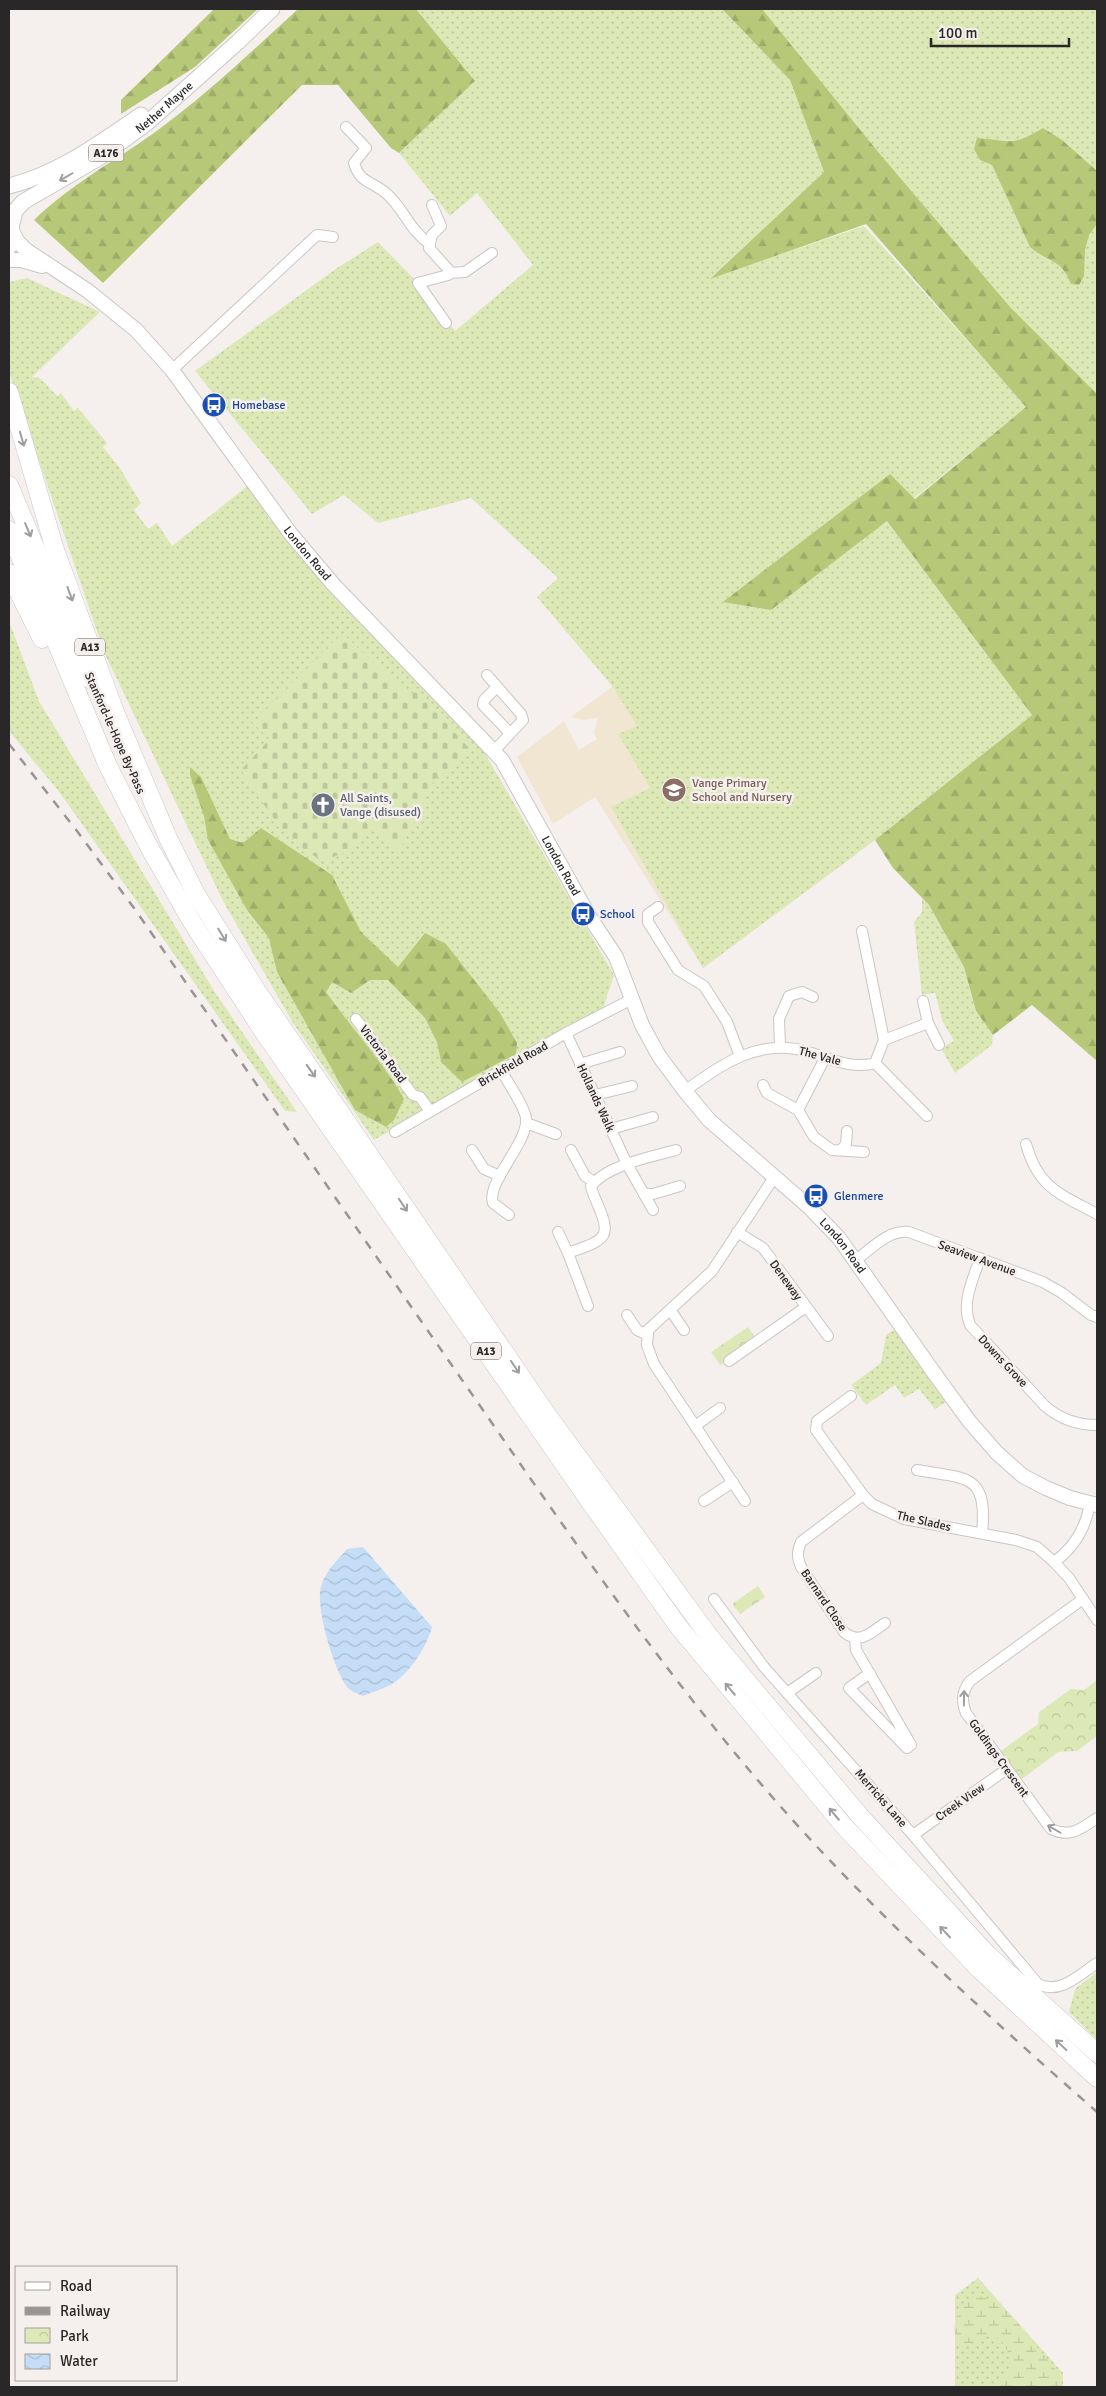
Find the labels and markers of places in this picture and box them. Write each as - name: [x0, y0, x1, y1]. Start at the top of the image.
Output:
- bus stop icon: Homebase: [201, 392, 227, 418]
- place label: Homebase: [232, 398, 286, 413]
- place label: Vange Primary School and Nursery: [692, 776, 792, 805]
- school or university icon: Vange Primary School and Nursery: [661, 777, 687, 803]
- place label: All Saints, Vange (disused): [340, 791, 421, 820]
- church icon: All Saints, Vange (disused): [310, 792, 336, 818]
- bus stop icon: School: [570, 901, 596, 927]
- place label: School: [600, 907, 635, 922]
- bus stop icon: Glenmere: [803, 1183, 829, 1209]
- place label: Glenmere: [834, 1189, 883, 1204]

